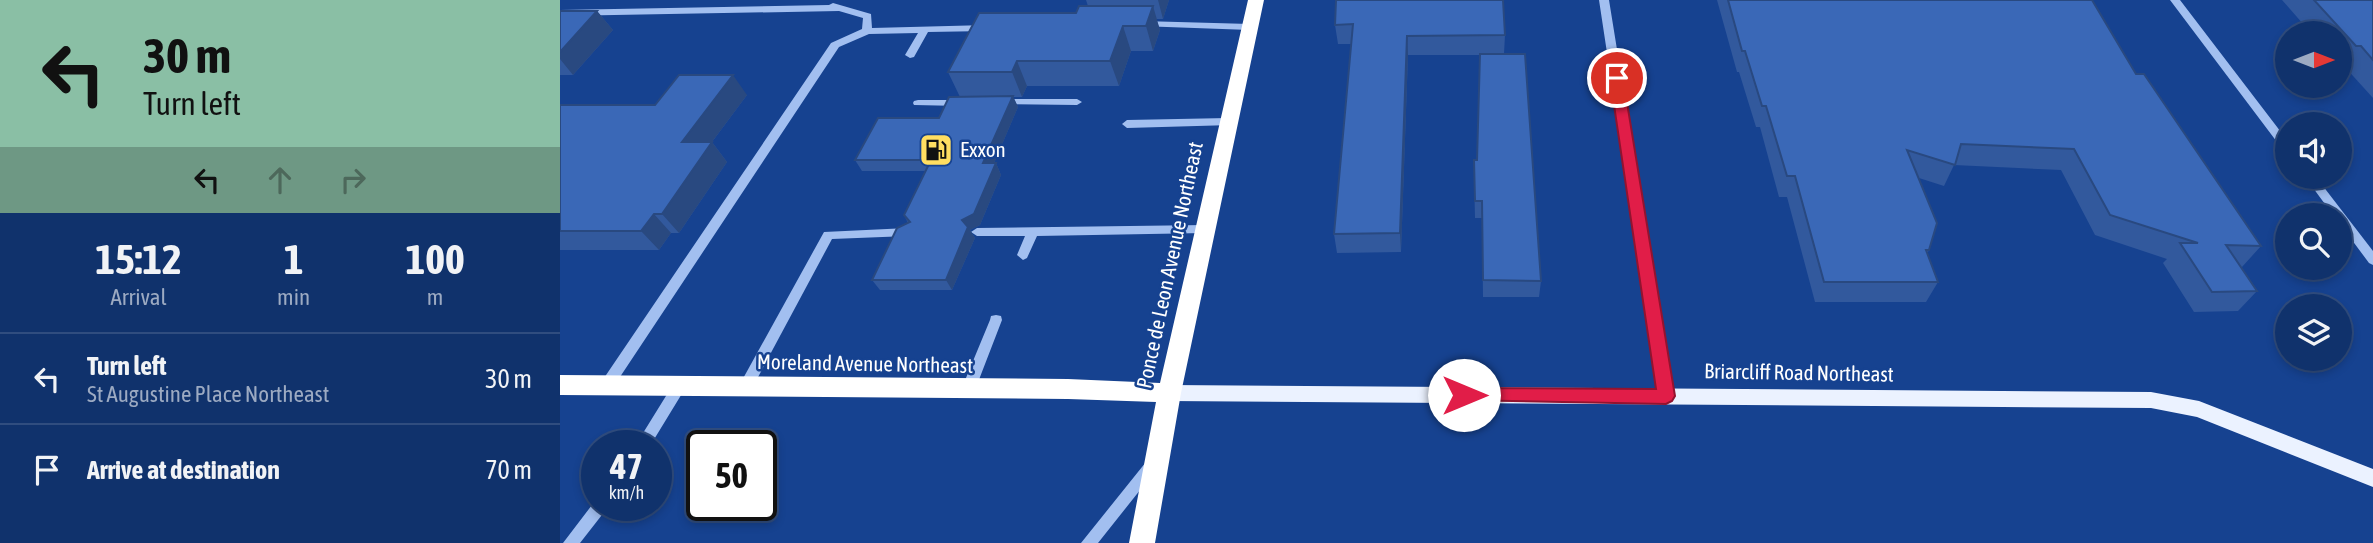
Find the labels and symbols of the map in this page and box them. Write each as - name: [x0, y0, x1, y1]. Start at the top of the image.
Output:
- north arrow: [2275, 21, 2352, 98]
- pin: [1587, 48, 1647, 108]
- fuel station icon: Exxon: [917, 131, 955, 169]
- place label: Exxon: [960, 137, 1006, 161]
- street label: Ponce de Leon Avenue Northeast: [1131, 139, 1207, 390]
- street label: Moreland Avenue Northeast: [757, 349, 973, 377]
- position arrow: [1427, 358, 1501, 432]
- street label: Briarcliff Road Northeast: [1704, 358, 1894, 386]
- speed limit sign: 50: [686, 430, 777, 521]

